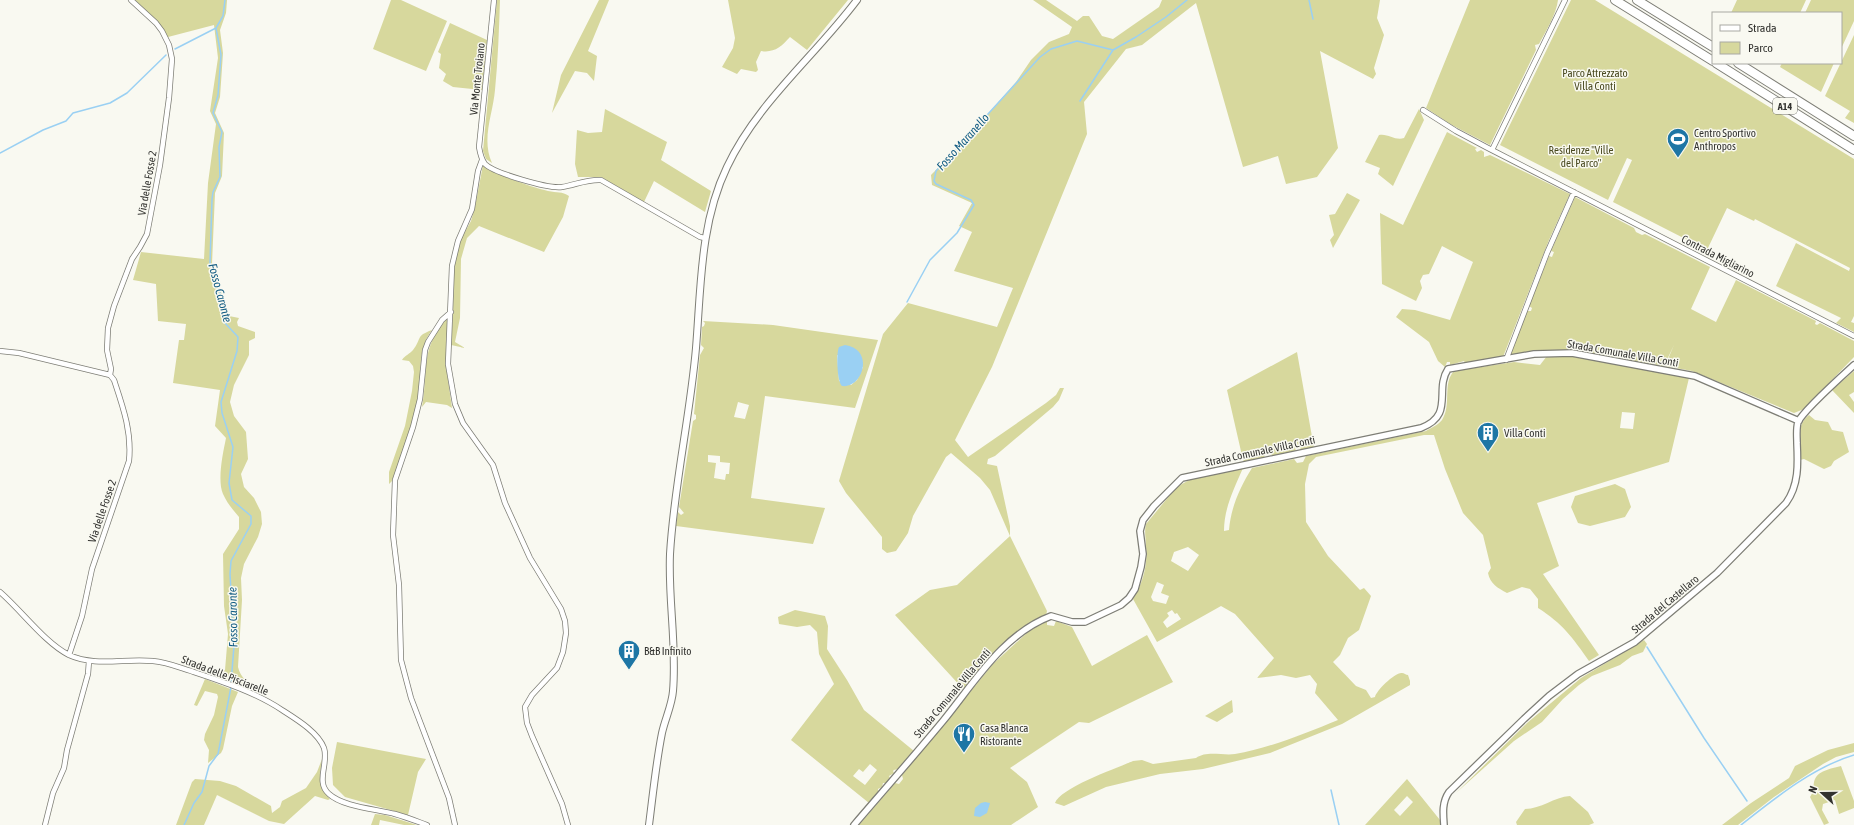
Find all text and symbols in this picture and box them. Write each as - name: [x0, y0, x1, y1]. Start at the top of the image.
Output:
- legend: [1712, 12, 1842, 64]
- text: Strada: [1748, 21, 1777, 35]
- text: Parco: [1748, 41, 1773, 55]
- street label: Via Monte Troiano: [467, 42, 487, 116]
- park label: Parco Attrezzato Villa Conti: [1562, 67, 1628, 92]
- road number: A14: [1773, 98, 1797, 114]
- water label: Fosso Maranello: [934, 110, 992, 173]
- sports icon: Centro Sportivo Anthropos: [1665, 126, 1691, 159]
- place label: Centro Sportivo Anthropos: [1694, 127, 1756, 152]
- park label: Residenze "Ville del Parco": [1548, 144, 1614, 169]
- street label: Via delle Fosse 2: [135, 150, 159, 216]
- street label: Contrada Migliarino: [1680, 232, 1756, 280]
- water label: Fosso Caronte: [205, 262, 235, 325]
- street label: Strada Comunale Villa Conti: [1567, 337, 1679, 369]
- building icon: Villa Conti: [1475, 420, 1501, 453]
- place label: Villa Conti: [1504, 427, 1546, 439]
- street label: Strada Comunale Villa Conti: [1204, 433, 1316, 469]
- street label: Via delle Fosse 2: [86, 478, 118, 544]
- street label: Strada del Castellaro: [1629, 572, 1701, 636]
- water label: Fosso Caronte: [225, 586, 241, 647]
- building icon: B&B Infinito: [616, 638, 642, 671]
- place label: B&B Infinito: [644, 645, 691, 657]
- street label: Strada Comunale Villa Conti: [911, 646, 993, 740]
- street label: Strada delle Pisciarelle: [180, 653, 270, 697]
- restaurant icon: Casa Blanca Ristorante: [951, 721, 977, 754]
- place label: Casa Blanca Ristorante: [980, 722, 1028, 747]
- north arrow: [1802, 773, 1842, 813]
- text: N: [1806, 784, 1819, 795]

